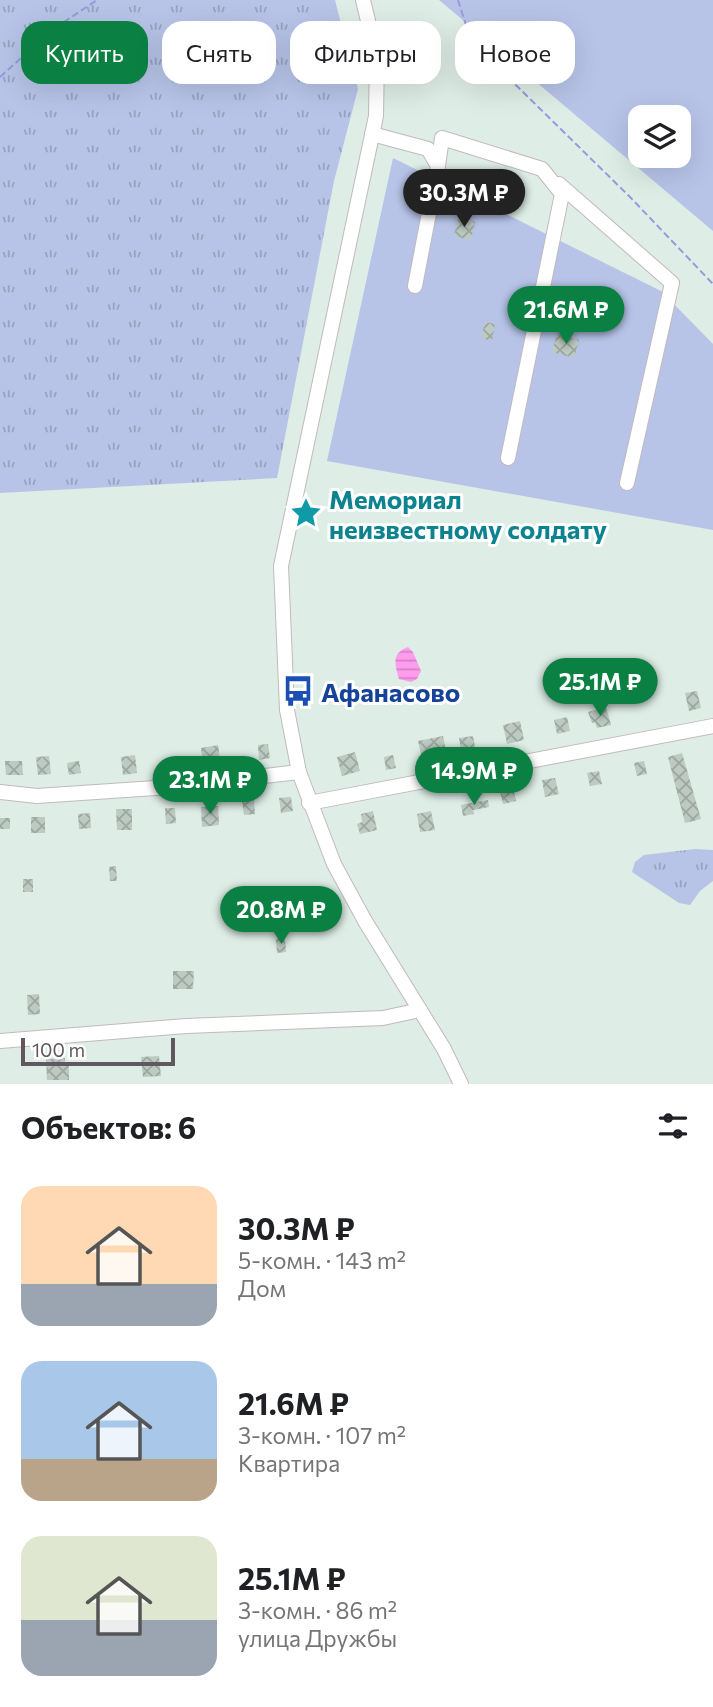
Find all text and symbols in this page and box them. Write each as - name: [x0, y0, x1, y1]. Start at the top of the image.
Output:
- chip: Купить: [21, 21, 148, 84]
- chip: Снять: [162, 21, 276, 84]
- chip: Фильтры: [290, 21, 441, 84]
- chip: Новое: [455, 21, 575, 84]
- map controls: [628, 105, 691, 168]
- button: layers: [628, 105, 691, 168]
- pin: 30.3M ₽: [399, 170, 529, 229]
- text: 30.3M ₽: [419, 178, 509, 206]
- pin: 21.6M ₽: [501, 286, 631, 346]
- text: 21.6M ₽: [523, 295, 609, 323]
- place label: Мемориал неизвестному солдату: [329, 483, 607, 544]
- place icon: Мемориал неизвестному солдату: [289, 496, 323, 530]
- pin: 25.1M ₽: [535, 658, 665, 718]
- text: 25.1M ₽: [559, 667, 641, 695]
- bus stop icon: Афанасово: [281, 674, 315, 708]
- place label: Афанасово: [321, 676, 460, 707]
- pin: 14.9M ₽: [409, 748, 539, 807]
- pin: 23.1M ₽: [145, 756, 275, 816]
- text: 14.9M ₽: [431, 756, 517, 784]
- text: 23.1M ₽: [169, 765, 251, 793]
- pin: 20.8M ₽: [216, 886, 346, 946]
- text: 20.8M ₽: [236, 895, 326, 923]
- scale bar: [21, 1035, 175, 1067]
- text: 100 m: [32, 1038, 85, 1061]
- icon: filters: [654, 1107, 692, 1145]
- text: Объектов: 6: [21, 1108, 196, 1145]
- text: 30.3M ₽: [238, 1209, 355, 1246]
- icon: home: [77, 1214, 161, 1298]
- text: 5-комн. · 143 m²: [238, 1246, 406, 1274]
- text: Дом: [238, 1274, 286, 1302]
- text: 21.6M ₽: [238, 1384, 349, 1421]
- icon: home: [77, 1389, 161, 1473]
- text: 3-комн. · 107 m²: [238, 1421, 406, 1449]
- text: Квартира: [238, 1449, 340, 1477]
- text: 25.1M ₽: [238, 1559, 346, 1596]
- icon: home: [77, 1564, 161, 1648]
- text: 3-комн. · 86 m²: [238, 1596, 397, 1624]
- text: улица Дружбы: [238, 1624, 397, 1652]

